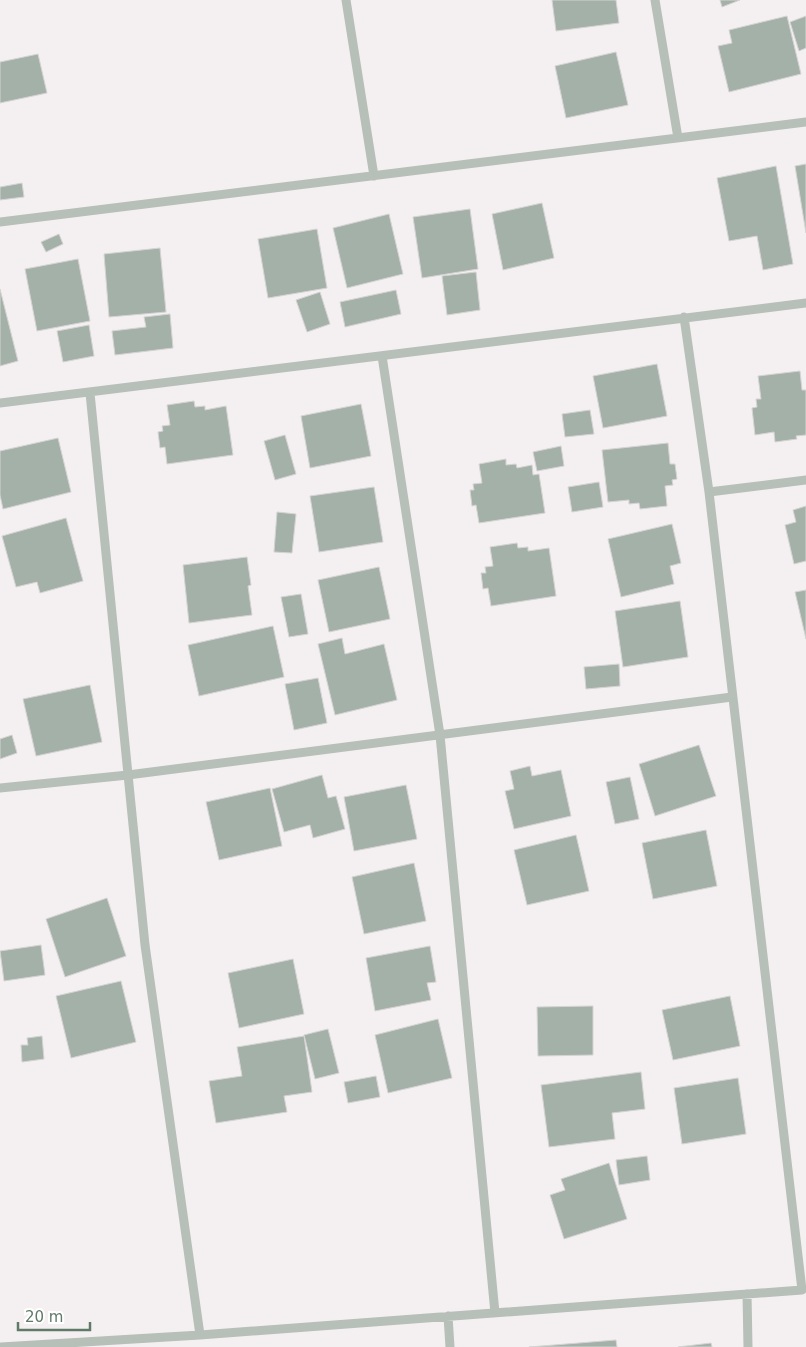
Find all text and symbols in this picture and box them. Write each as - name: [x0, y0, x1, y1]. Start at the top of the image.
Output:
- scale bar: [18, 1300, 90, 1332]
- text: 20 m: [25, 1308, 63, 1326]

